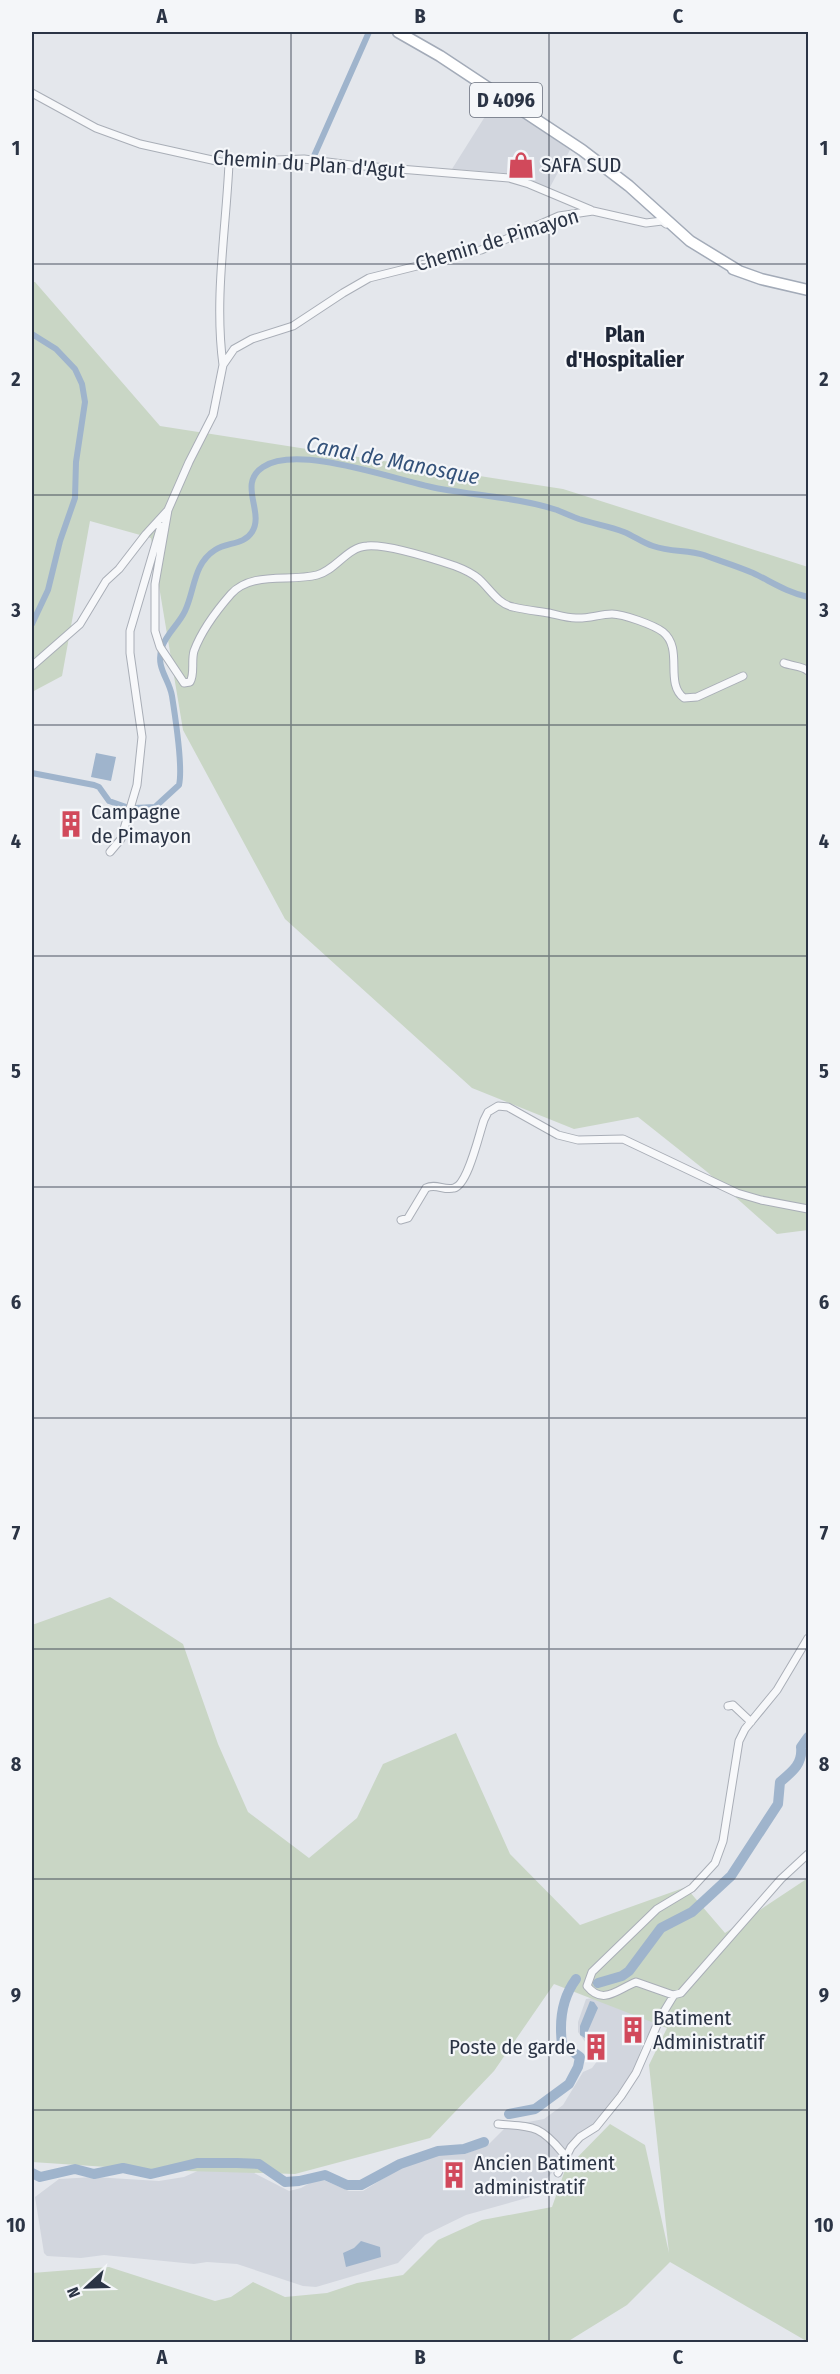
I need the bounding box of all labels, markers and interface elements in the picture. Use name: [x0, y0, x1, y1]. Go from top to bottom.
text: A: [156, 4, 169, 28]
text: B: [414, 4, 426, 28]
text: C: [673, 4, 684, 28]
road number: D 4096: [470, 83, 542, 117]
text: 1: [12, 136, 20, 160]
text: 1: [820, 136, 828, 160]
street label: Chemin du Plan d'Agut: [212, 144, 406, 184]
shop icon: SAFA SUD: [506, 150, 536, 180]
place label: SAFA SUD: [541, 152, 621, 178]
street label: Chemin de Pimayon: [412, 203, 582, 277]
district label: Plan d'Hospitalier: [566, 321, 685, 373]
text: 2: [10, 367, 21, 391]
text: 2: [818, 367, 829, 391]
water label: Canal de Manosque: [304, 430, 482, 490]
text: 3: [10, 598, 21, 622]
text: 3: [818, 598, 829, 622]
place label: Campagne de Pimayon: [91, 799, 191, 849]
building icon: Campagne de Pimayon: [56, 809, 86, 839]
text: 4: [11, 829, 21, 853]
text: 4: [819, 829, 829, 853]
text: 5: [11, 1059, 21, 1083]
text: 5: [819, 1059, 829, 1083]
text: 6: [11, 1290, 21, 1314]
text: 6: [819, 1290, 829, 1314]
text: 7: [12, 1521, 21, 1545]
text: 7: [820, 1521, 829, 1545]
text: 8: [11, 1752, 22, 1776]
text: 8: [819, 1752, 830, 1776]
text: 9: [11, 1983, 21, 2007]
text: 9: [819, 1983, 829, 2007]
place label: Batiment Administratif: [653, 2005, 766, 2055]
building icon: Batiment Administratif: [618, 2015, 648, 2045]
building icon: Poste de garde: [581, 2032, 611, 2062]
place label: Poste de garde: [449, 2034, 576, 2060]
place label: Ancien Batiment administratif: [474, 2150, 615, 2200]
building icon: Ancien Batiment administratif: [439, 2160, 469, 2190]
text: 10: [6, 2213, 26, 2237]
text: 10: [814, 2213, 834, 2237]
north arrow: [57, 2257, 117, 2317]
text: N: [63, 2284, 84, 2300]
text: A: [156, 2345, 169, 2369]
text: B: [414, 2345, 426, 2369]
text: C: [673, 2345, 684, 2369]

